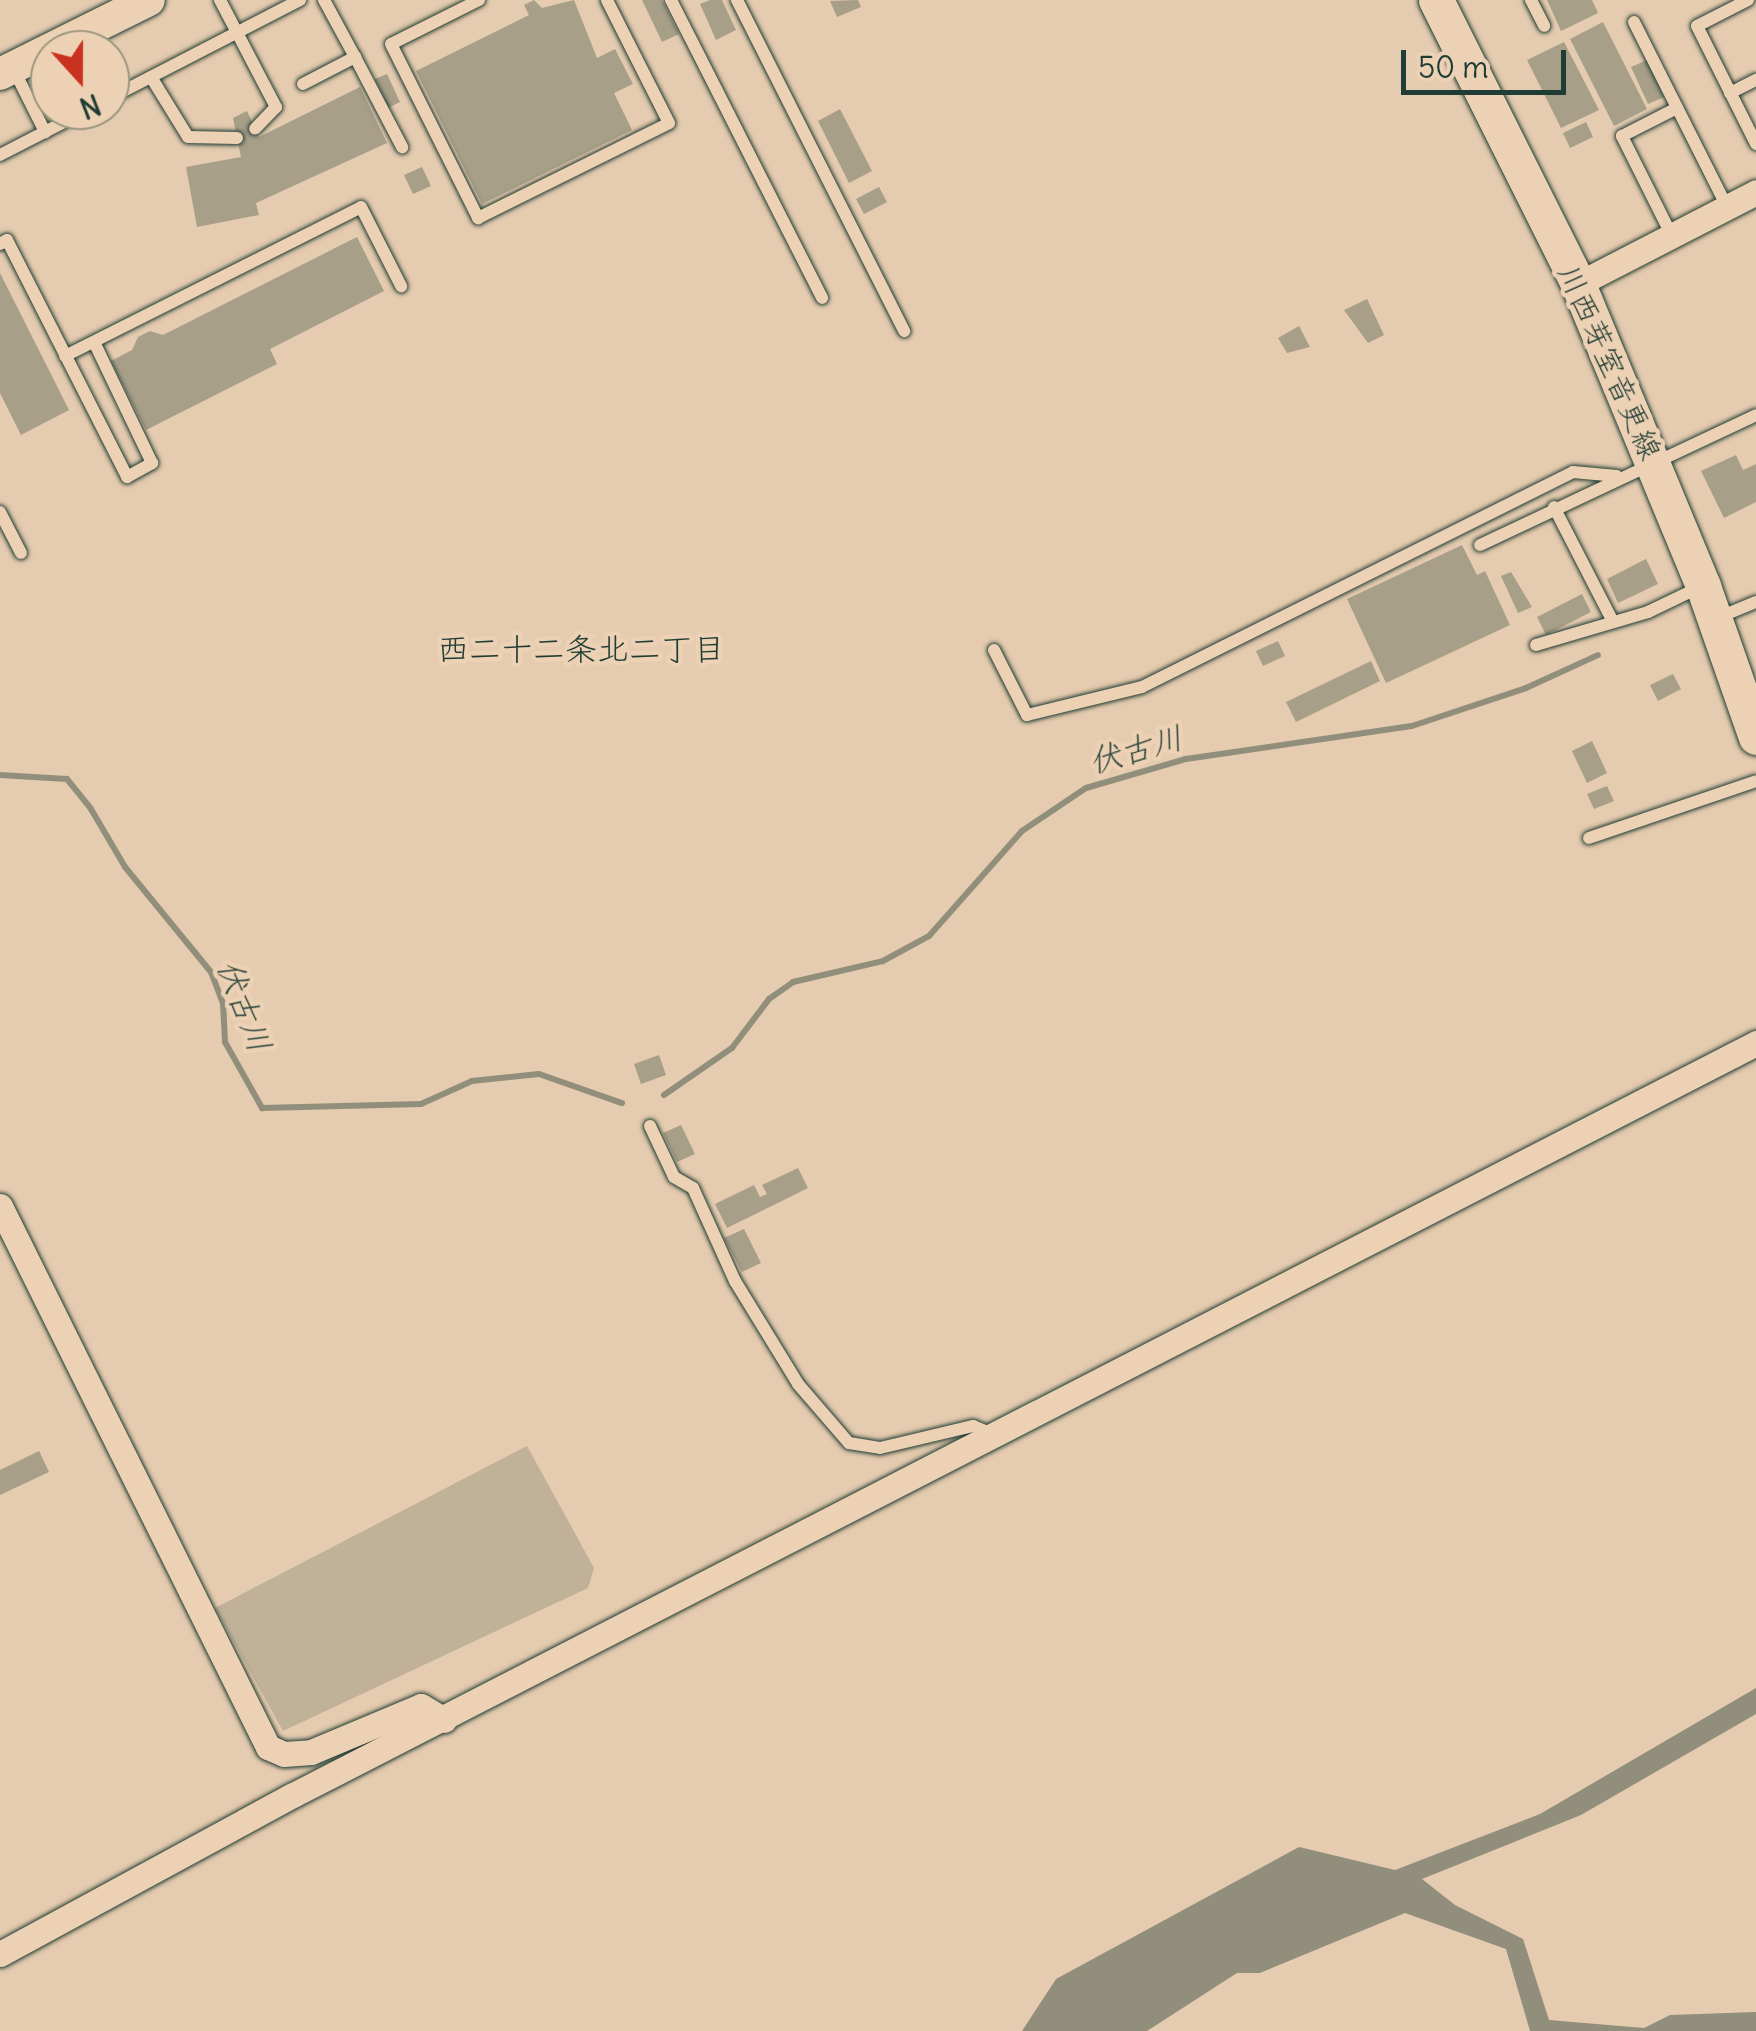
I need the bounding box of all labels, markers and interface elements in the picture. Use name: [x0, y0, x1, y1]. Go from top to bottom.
north arrow: [30, 30, 130, 130]
scale bar: [1406, 30, 1571, 92]
text: 50 m: [1418, 48, 1488, 86]
text: N: [75, 86, 106, 126]
street label: 川西芽室音更線: [1551, 259, 1669, 465]
district label: 西二十二条北二丁目: [437, 630, 725, 668]
water label: 伏古川: [1085, 718, 1187, 782]
water label: 伏古川: [209, 954, 279, 1058]

